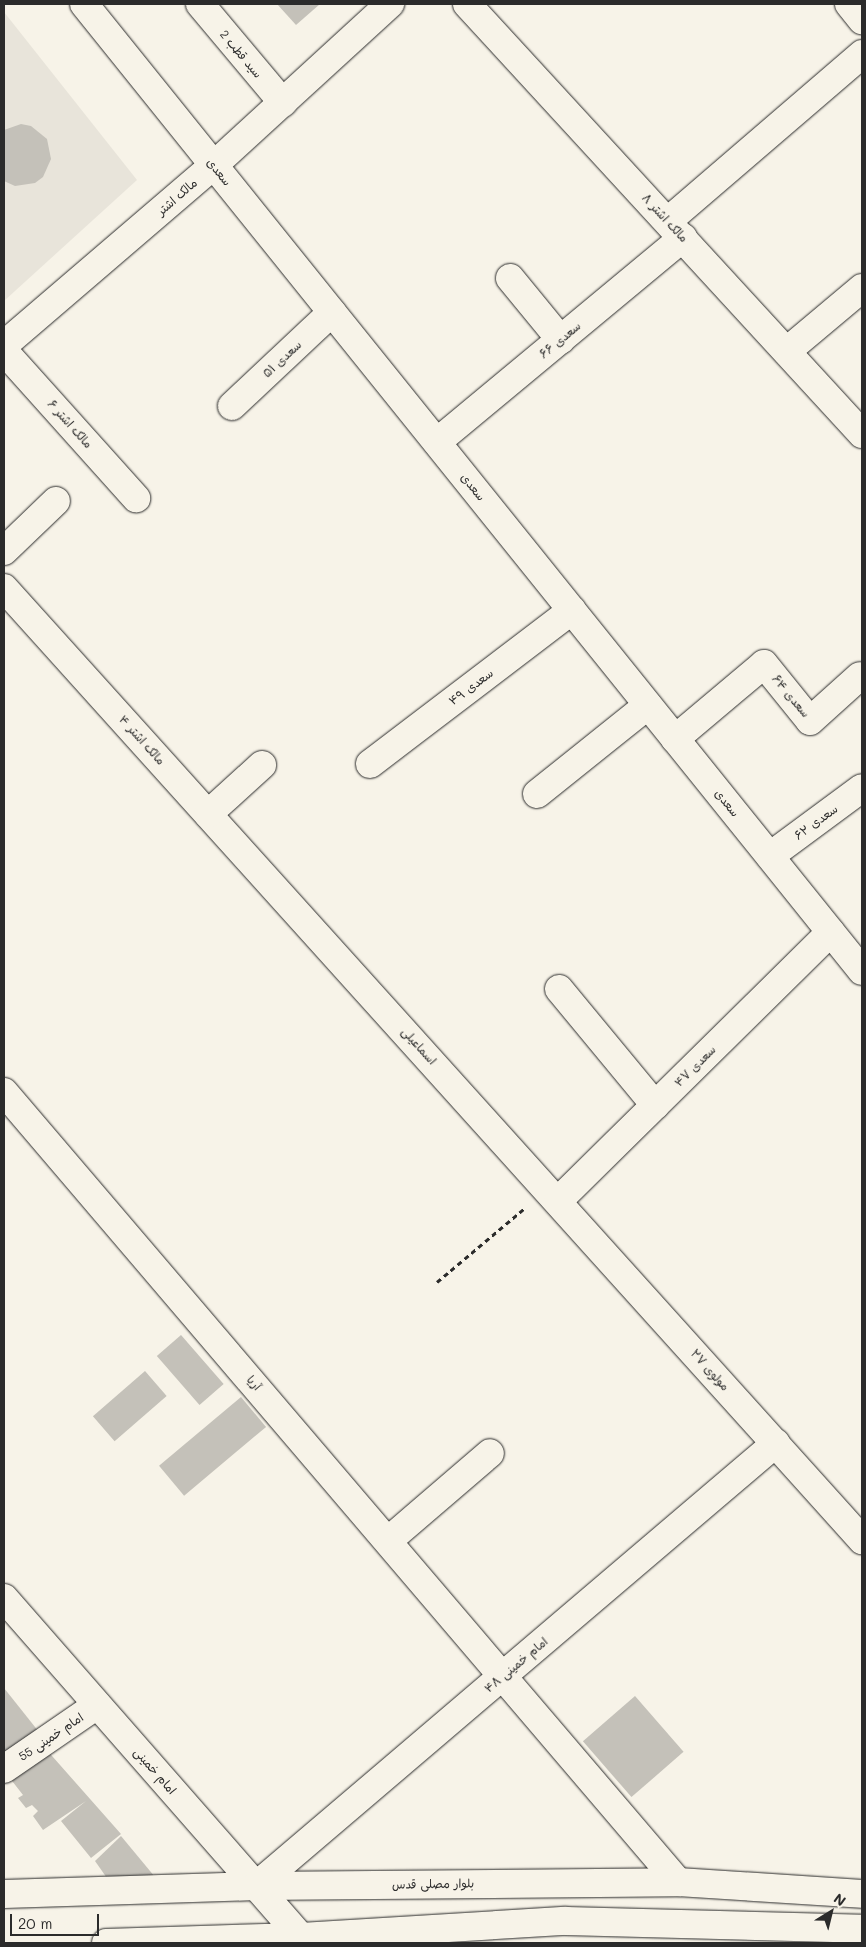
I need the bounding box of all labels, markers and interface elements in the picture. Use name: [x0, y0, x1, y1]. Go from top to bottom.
street label: سید قطب 2: [217, 27, 265, 81]
street label: سعدی: [204, 155, 234, 189]
street label: مالک اشتر: [154, 176, 200, 218]
street label: مالک اشتر ۸: [639, 191, 691, 245]
street label: سعدی ۶۶: [536, 319, 584, 361]
street label: سعدی ۵۱: [260, 337, 304, 381]
street label: مالک اشتر ۶: [45, 397, 95, 451]
street label: سعدی: [458, 470, 488, 504]
street label: سعدی ۴۹: [446, 666, 496, 708]
street label: سعدی ۶۴: [769, 672, 813, 720]
street label: مالک اشتر ۴: [116, 712, 168, 768]
street label: سعدی: [712, 786, 742, 820]
street label: سعدی ۶۲: [791, 801, 841, 843]
street label: اسماعیلی: [399, 1024, 439, 1068]
street label: سعدی ۴۷: [671, 1042, 719, 1090]
street label: مولوی ۲۷: [688, 1346, 732, 1394]
street label: آریا: [244, 1373, 264, 1393]
street label: امام خمینی ۴۸: [481, 1634, 551, 1696]
street label: امام خمینی 55: [16, 1710, 86, 1764]
street label: امام خمینی: [131, 1745, 179, 1797]
street label: بلوار مصلی قدس: [392, 1876, 474, 1892]
north arrow: [806, 1887, 856, 1937]
text: N: [830, 1889, 850, 1910]
scale bar: [12, 1904, 101, 1936]
text: 20 m: [18, 1913, 52, 1933]

